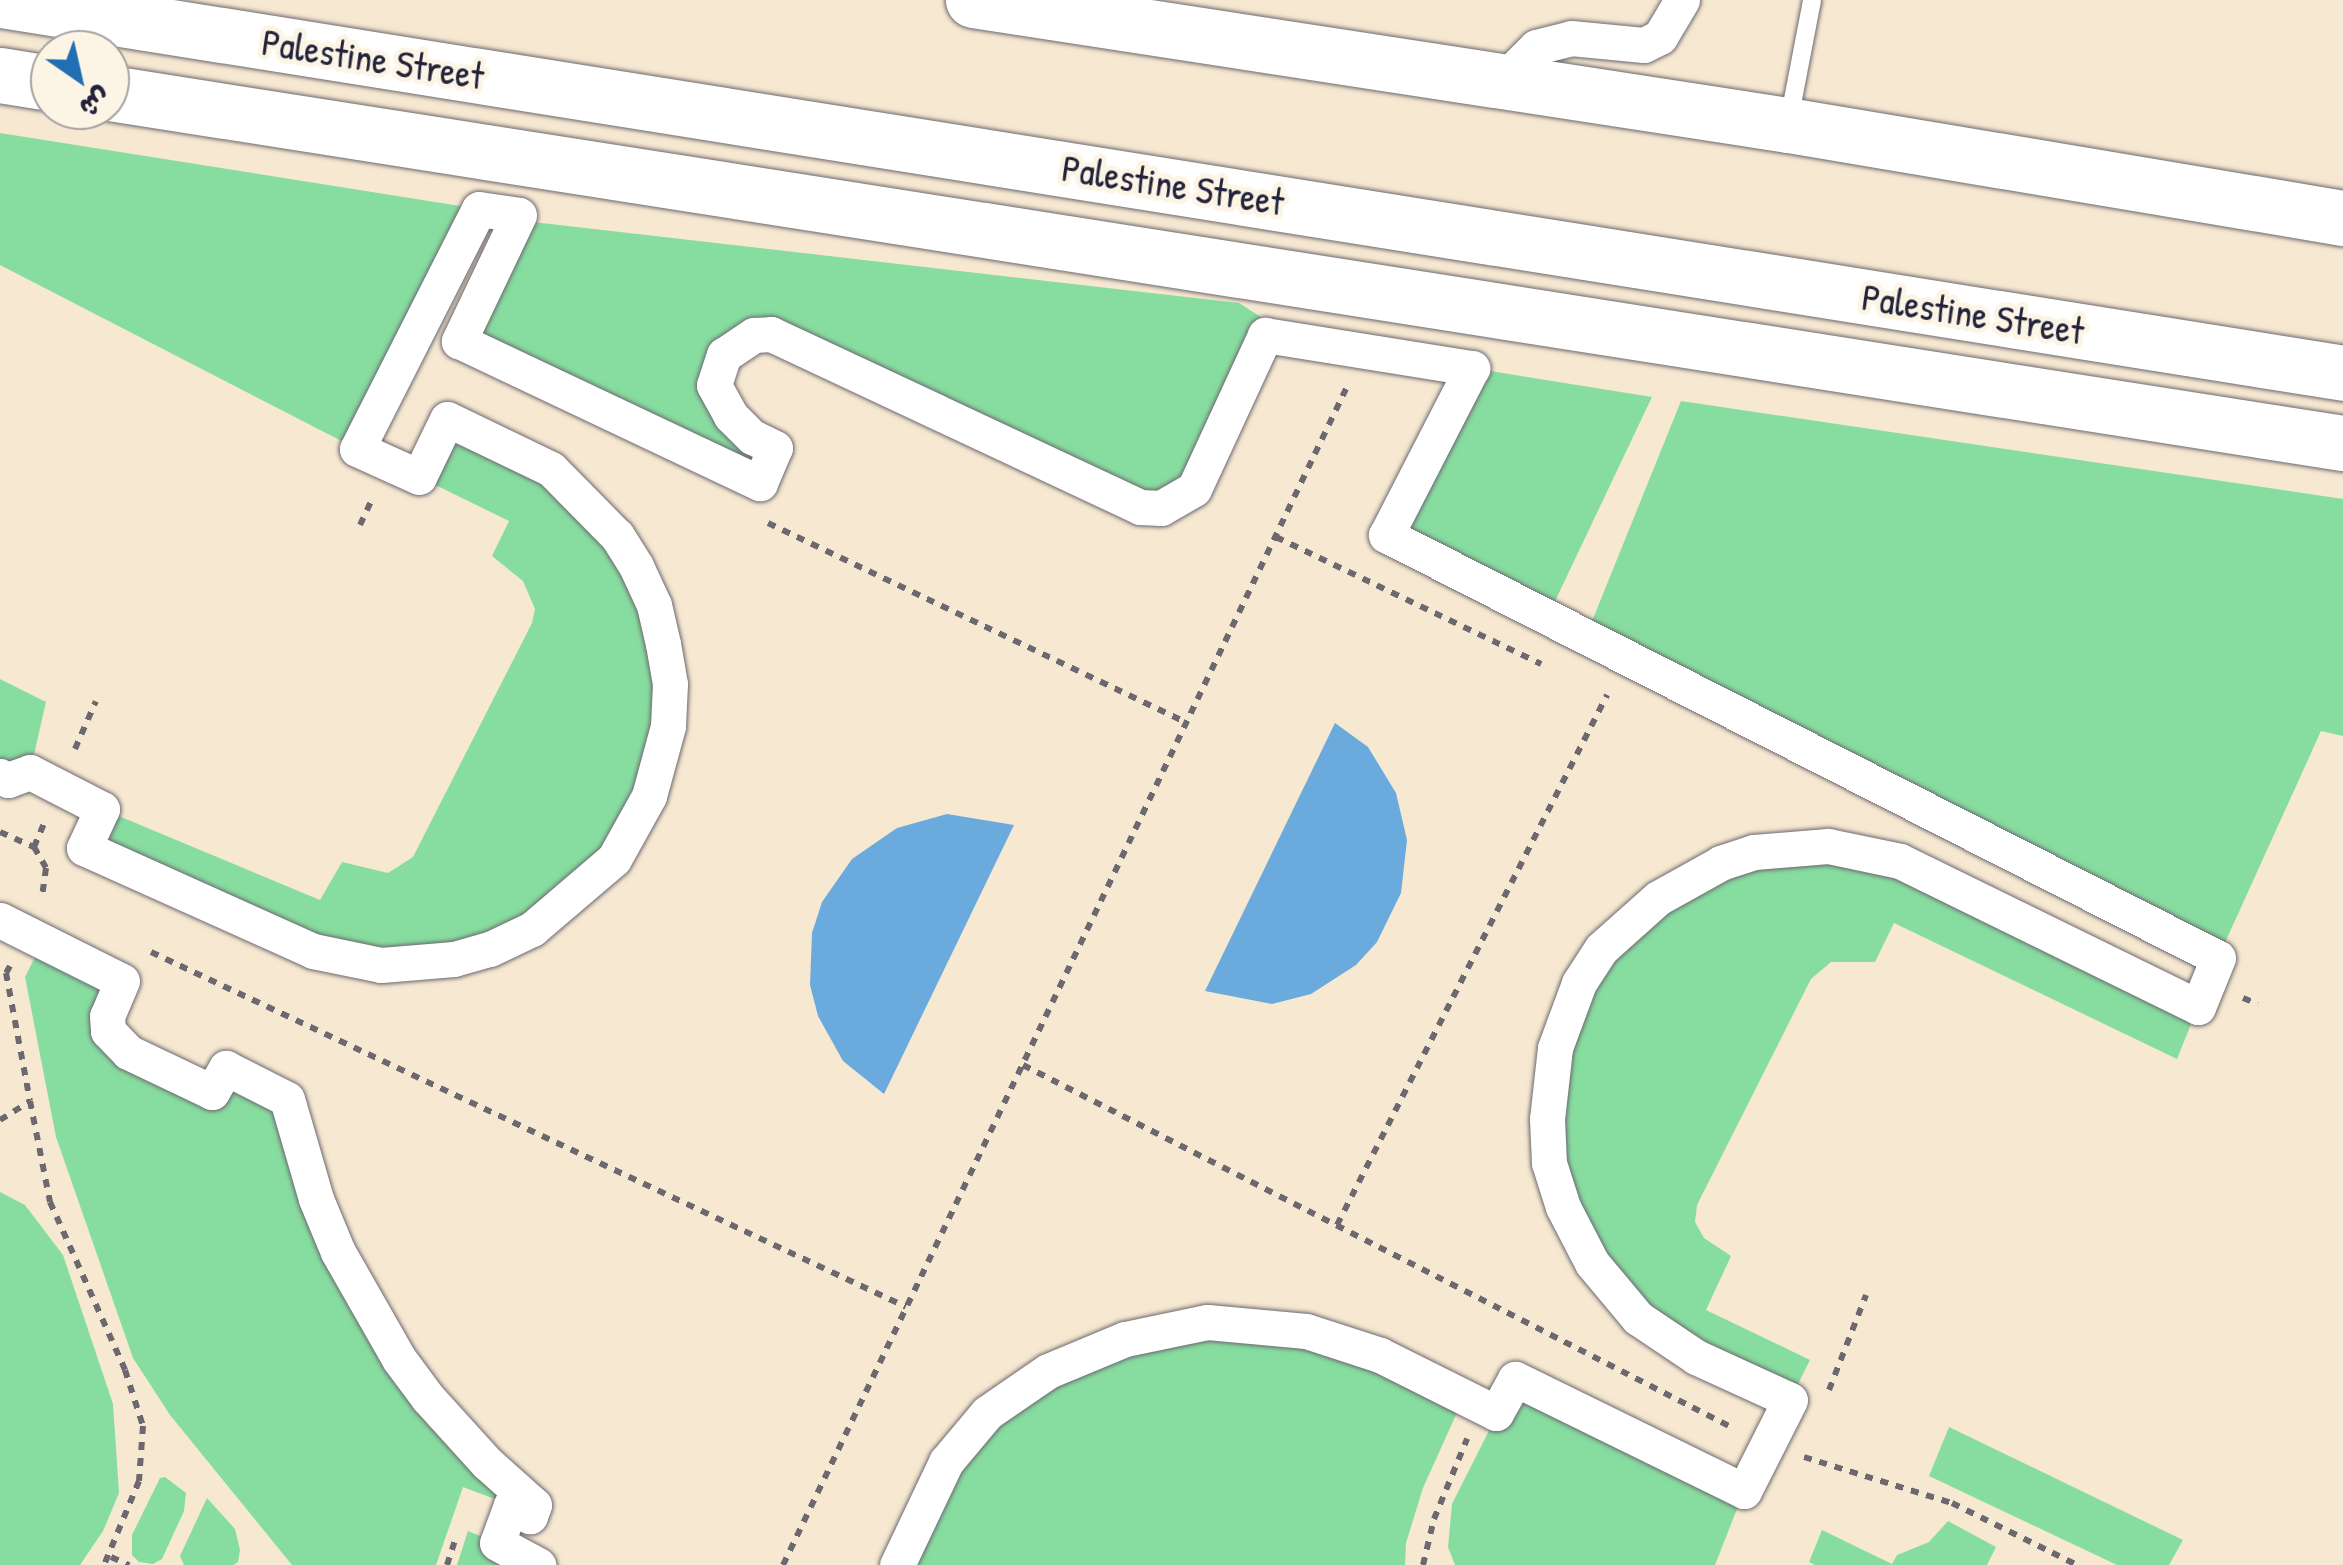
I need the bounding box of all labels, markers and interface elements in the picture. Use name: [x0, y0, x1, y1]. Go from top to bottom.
street label: Palestine Street: [259, 19, 487, 99]
north arrow: [30, 30, 130, 130]
text: ش: [72, 79, 119, 128]
street label: Palestine Street: [1059, 145, 1287, 225]
street label: Palestine Street: [1859, 274, 2087, 354]

